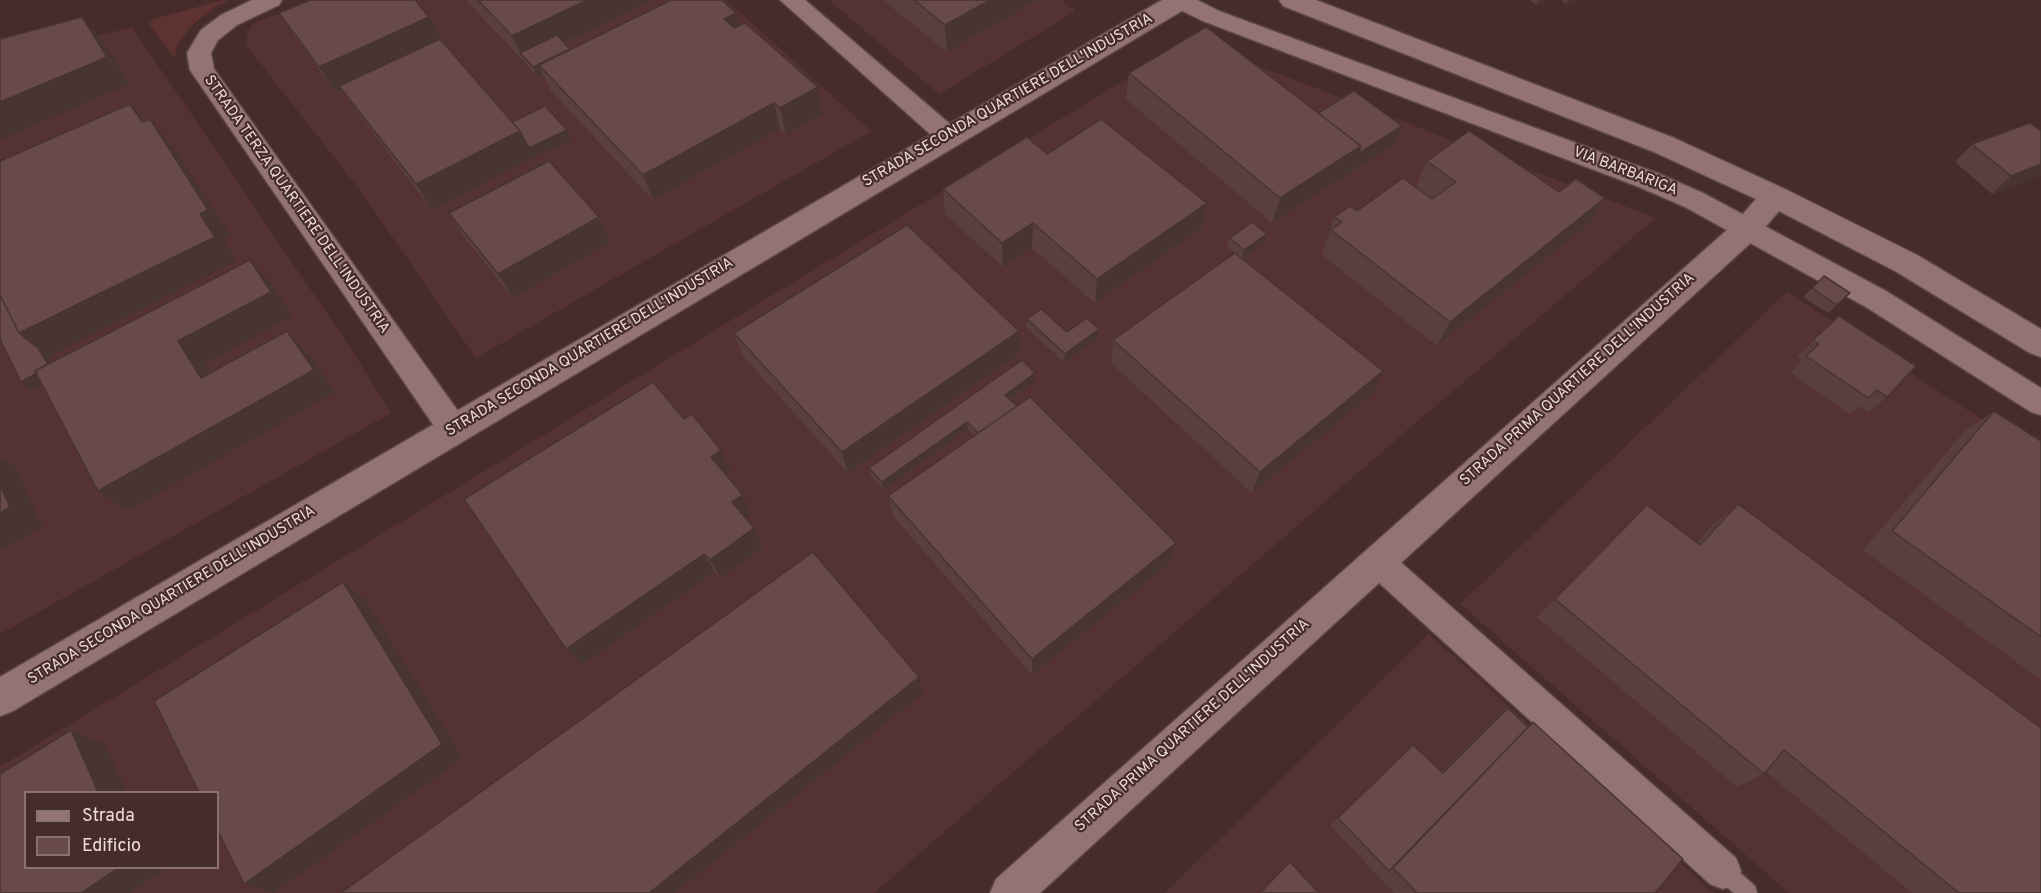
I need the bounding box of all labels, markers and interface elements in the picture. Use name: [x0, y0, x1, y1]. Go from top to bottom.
street label: STRADA SECONDA QUARTIERE DELL'INDUSTRIA: [860, 10, 1156, 192]
street label: STRADA TERZA QUARTIERE DELL'INDUSTRIA: [199, 72, 393, 338]
street label: VIA BARBARIGA: [1570, 144, 1680, 200]
street label: STRADA SECONDA QUARTIERE DELL'INDUSTRIA: [443, 255, 737, 441]
street label: STRADA PRIMA QUARTIERE DELL'INDUSTRIA: [1457, 270, 1699, 490]
street label: STRADA SECONDA QUARTIERE DELL'INDUSTRIA: [25, 503, 319, 689]
street label: STRADA PRIMA QUARTIERE DELL'INDUSTRIA: [1072, 616, 1314, 836]
legend: [24, 791, 219, 869]
text: Strada: [82, 805, 135, 828]
text: Edificio: [82, 835, 141, 858]

